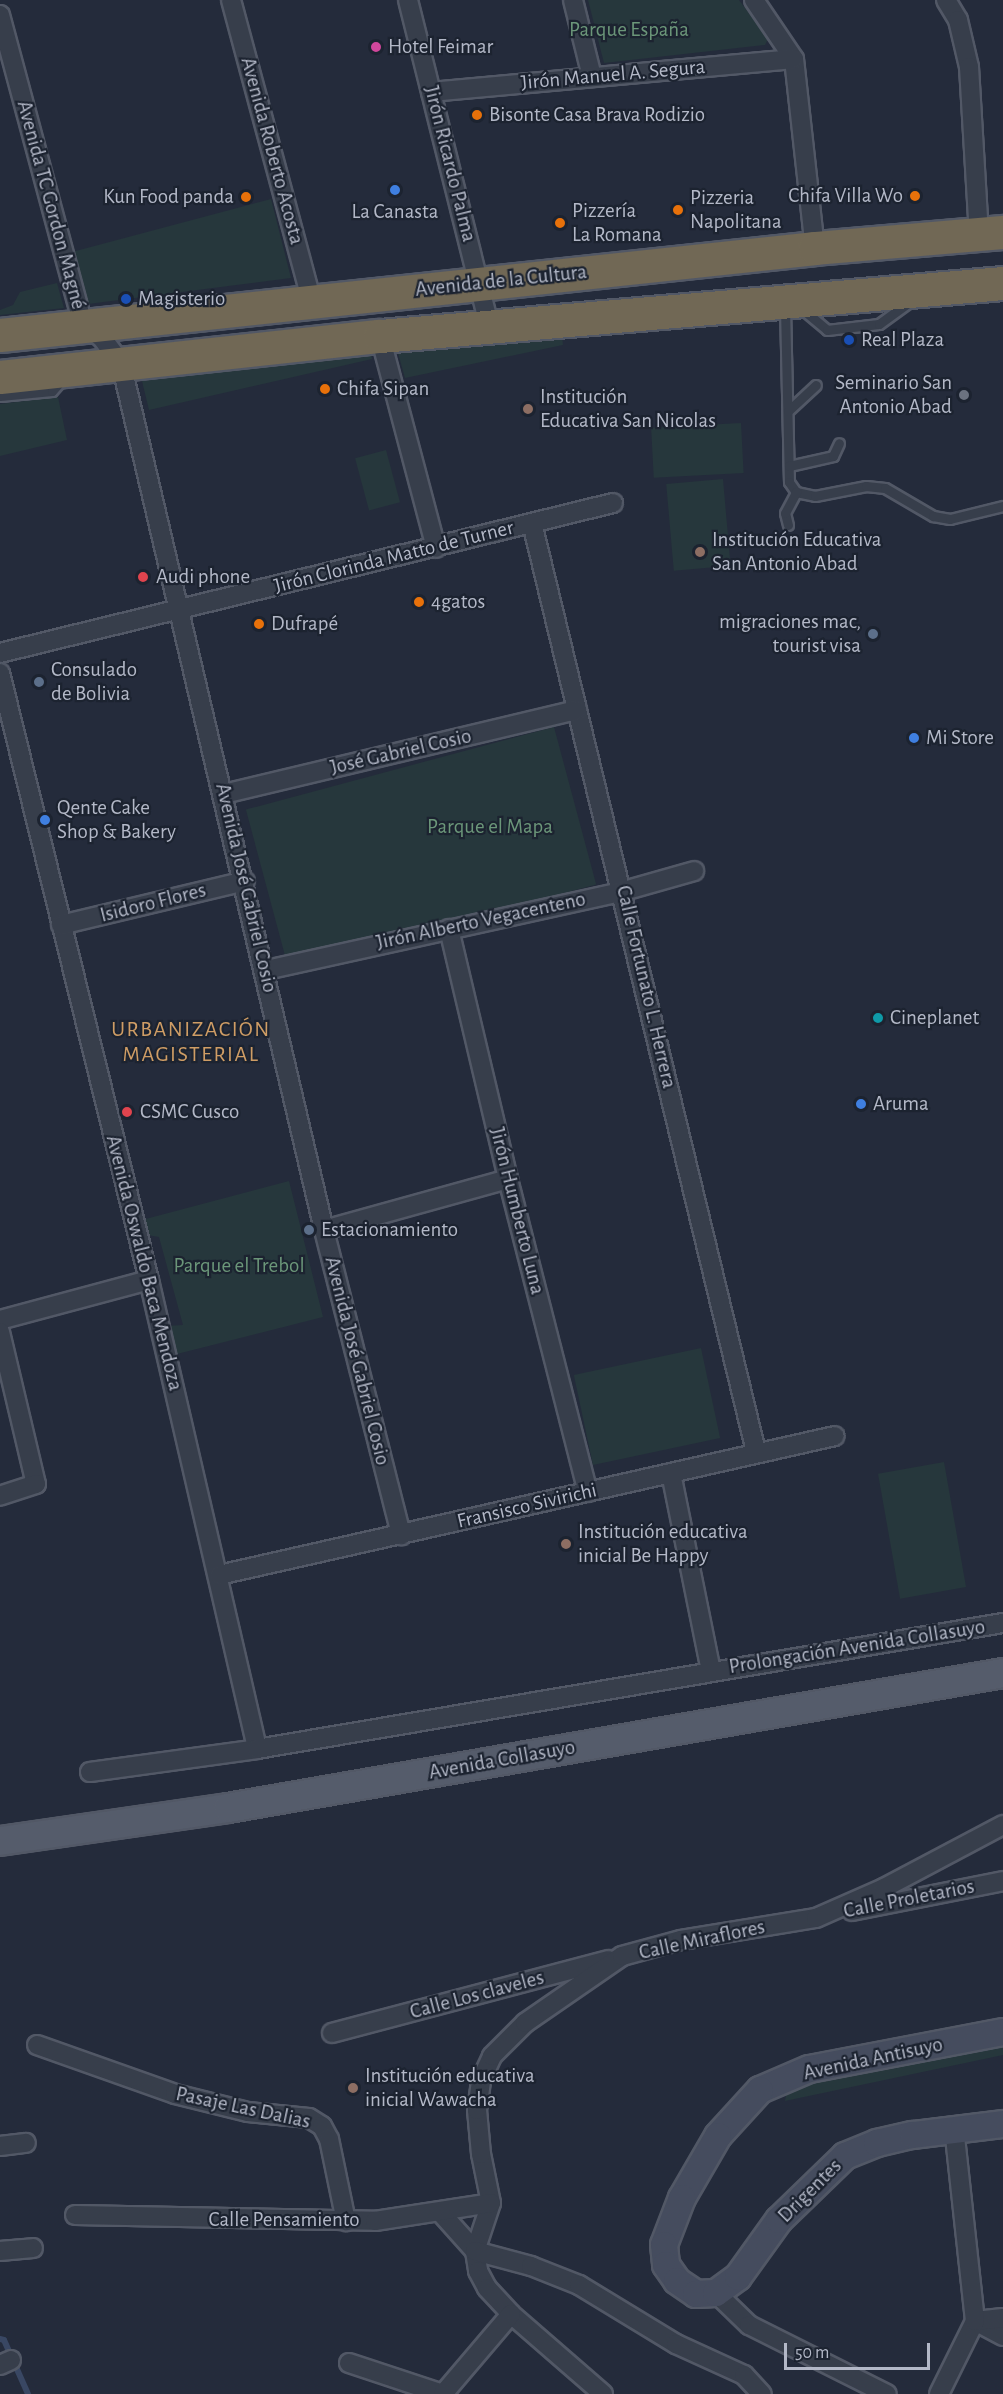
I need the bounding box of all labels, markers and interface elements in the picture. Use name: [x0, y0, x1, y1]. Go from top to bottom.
park label: Parque España: [569, 17, 689, 43]
place label: Hotel Feimar: [388, 34, 493, 60]
marker: Hotel Feimar: [369, 40, 383, 54]
street label: Jirón Manuel A. Segura: [520, 54, 706, 96]
street label: Avenida Roberto Acosta: [235, 55, 309, 247]
street label: Jirón Ricardo Palma: [418, 83, 482, 245]
street label: Avenida TC Gordon Magné: [11, 98, 91, 312]
place label: Bisonte Casa Brava Rodizio: [489, 102, 705, 128]
marker: Bisonte Casa Brava Rodizio: [470, 108, 484, 122]
marker: La Canasta: [388, 183, 402, 197]
place label: Chifa Villa Wo: [788, 183, 903, 209]
place label: Kun Food panda: [103, 184, 234, 210]
place label: Pizzeria Napolitana: [690, 185, 782, 235]
marker: Chifa Villa Wo: [908, 189, 922, 203]
marker: Kun Food panda: [239, 190, 253, 204]
place label: Pizzería La Romana: [572, 198, 662, 248]
place label: La Canasta: [351, 199, 439, 225]
marker: Pizzeria Napolitana: [671, 203, 685, 217]
marker: Pizzería La Romana: [553, 216, 567, 230]
street label: Avenida de la Cultura: [414, 259, 588, 303]
place label: Magisterio: [138, 286, 225, 312]
marker: Magisterio: [119, 292, 133, 306]
place label: Real Plaza: [861, 327, 944, 353]
marker: Real Plaza: [842, 333, 856, 347]
place label: Seminario San Antonio Abad: [835, 370, 952, 420]
place label: Chifa Sipan: [337, 376, 429, 402]
marker: Chifa Sipan: [318, 382, 332, 396]
place label: Institución Educativa San Nicolas: [540, 384, 716, 434]
marker: Seminario San Antonio Abad: [957, 388, 971, 402]
marker: Institución Educativa San Nicolas: [521, 402, 535, 416]
street label: Jirón Clorinda Matto de Turner: [272, 515, 516, 599]
place label: Institución Educativa San Antonio Abad: [712, 527, 881, 577]
marker: Institución Educativa San Antonio Abad: [693, 545, 707, 559]
place label: Audi phone: [156, 564, 250, 590]
marker: Audi phone: [134, 568, 152, 586]
place label: 4gatos: [431, 589, 485, 615]
marker: 4gatos: [412, 595, 426, 609]
place label: migraciones mac, tourist visa: [719, 609, 861, 659]
place label: Dufrapé: [271, 611, 338, 637]
marker: Dufrapé: [252, 617, 266, 631]
marker: migraciones mac, tourist visa: [866, 627, 880, 641]
place label: Consulado de Bolivia: [51, 657, 137, 707]
marker: Consulado de Bolivia: [32, 675, 46, 689]
street label: José Gabriel Cosio: [328, 724, 474, 780]
place label: Mi Store: [926, 725, 994, 751]
marker: Mi Store: [907, 731, 921, 745]
street label: Avenida José Gabriel Cosio: [210, 781, 282, 995]
place label: Qente Cake Shop & Bakery: [57, 795, 176, 845]
marker: Qente Cake Shop & Bakery: [38, 813, 52, 827]
park label: Parque el Mapa: [427, 814, 553, 840]
street label: Isidoro Flores: [97, 878, 209, 928]
street label: Calle Fortunato L. Herrera: [610, 883, 682, 1091]
street label: Jirón Alberto Vegacenteno: [374, 886, 588, 956]
place label: Cineplanet: [890, 1005, 979, 1031]
marker: Cineplanet: [871, 1011, 885, 1025]
district label: URBANIZACIÓN MAGISTERIAL: [111, 1016, 271, 1068]
place label: Aruma: [873, 1091, 929, 1117]
marker: Aruma: [854, 1097, 868, 1111]
place label: CSMC Cusco: [140, 1099, 239, 1125]
marker: CSMC Cusco: [118, 1103, 136, 1121]
street label: Jirón Humberto Luna: [484, 1125, 550, 1297]
street label: Avenida Oswaldo Baca Mendoza: [100, 1133, 188, 1393]
place label: Estacionamiento: [321, 1217, 458, 1243]
marker: Estacionamiento: [302, 1223, 316, 1237]
park label: Parque el Trebol: [173, 1253, 305, 1279]
street label: Avenida José Gabriel Cosio: [319, 1254, 395, 1468]
street label: Fransisco Sivirichi: [455, 1478, 599, 1534]
place label: Institución educativa inicial Be Happy: [578, 1519, 748, 1569]
marker: Institución educativa inicial Be Happy: [559, 1537, 573, 1551]
street label: Prolongación Avenida Collasuyo: [727, 1614, 987, 1680]
street label: Avenida Collasuyo: [427, 1735, 577, 1785]
street label: Calle Proletarios: [841, 1874, 977, 1924]
street label: Calle Miraflores: [637, 1914, 767, 1966]
street label: Calle Los claveles: [407, 1965, 547, 2025]
street label: Avenida Antisuyo: [801, 2032, 945, 2086]
place label: Institución educativa inicial Wawacha: [365, 2063, 535, 2113]
street label: Pasaje Las Dalias: [173, 2081, 313, 2135]
marker: Institución educativa inicial Wawacha: [346, 2081, 360, 2095]
street label: Drigentes: [773, 2154, 847, 2228]
street label: Calle Pensamiento: [208, 2207, 360, 2233]
scale bar: [787, 2331, 932, 2369]
text: 50 m: [795, 2344, 829, 2362]

